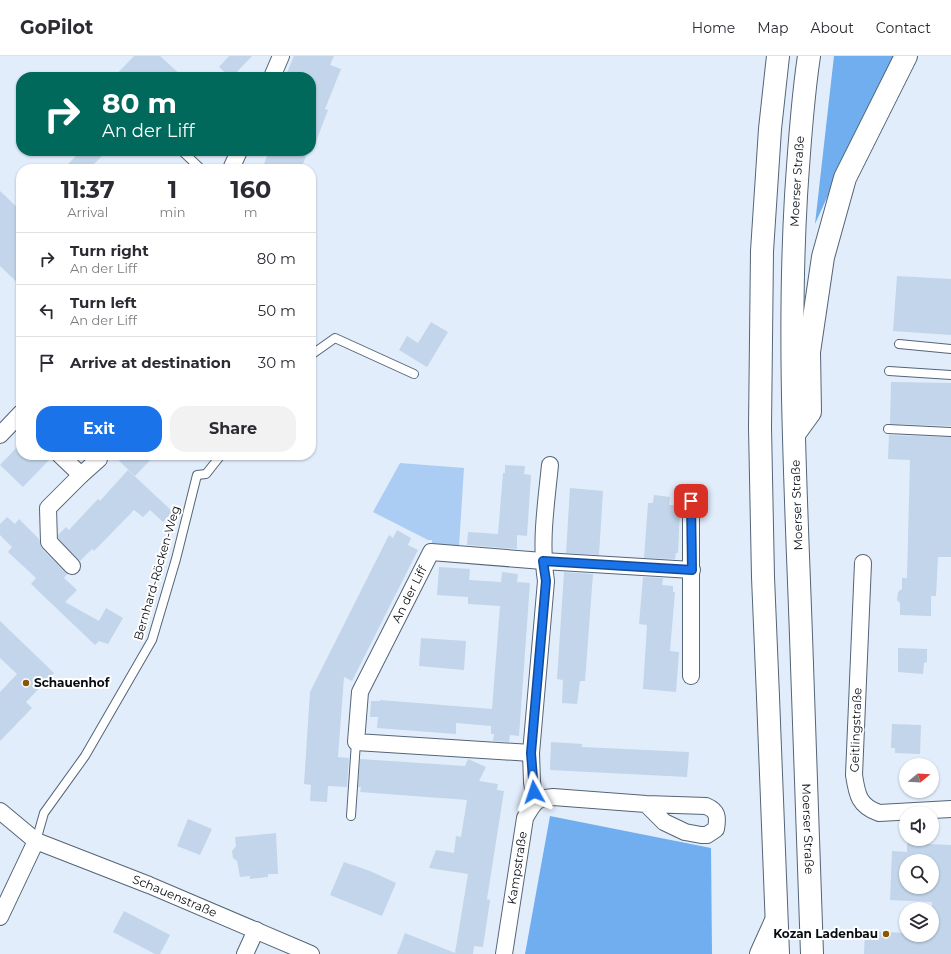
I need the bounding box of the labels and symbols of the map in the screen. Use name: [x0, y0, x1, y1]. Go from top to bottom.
street label: Moerser Straße: [786, 135, 807, 227]
street label: Moerser Straße: [787, 459, 806, 551]
pin: [674, 484, 708, 518]
street label: Bernhard-Röcken-Weg: [130, 504, 183, 642]
street label: An der Liff: [388, 562, 430, 625]
place label: Schauenhof: [34, 675, 111, 690]
marker: Schauenhof: [21, 678, 31, 688]
street label: Geitlingstraße: [847, 687, 864, 773]
north arrow: [899, 758, 939, 798]
position arrow: [513, 771, 555, 813]
street label: Moerser Straße: [799, 783, 817, 875]
street label: Kampstraße: [504, 830, 530, 906]
street label: Schauenstraße: [130, 871, 219, 920]
place label: Kozan Ladenbau: [773, 926, 878, 941]
marker: Kozan Ladenbau: [881, 929, 891, 939]

